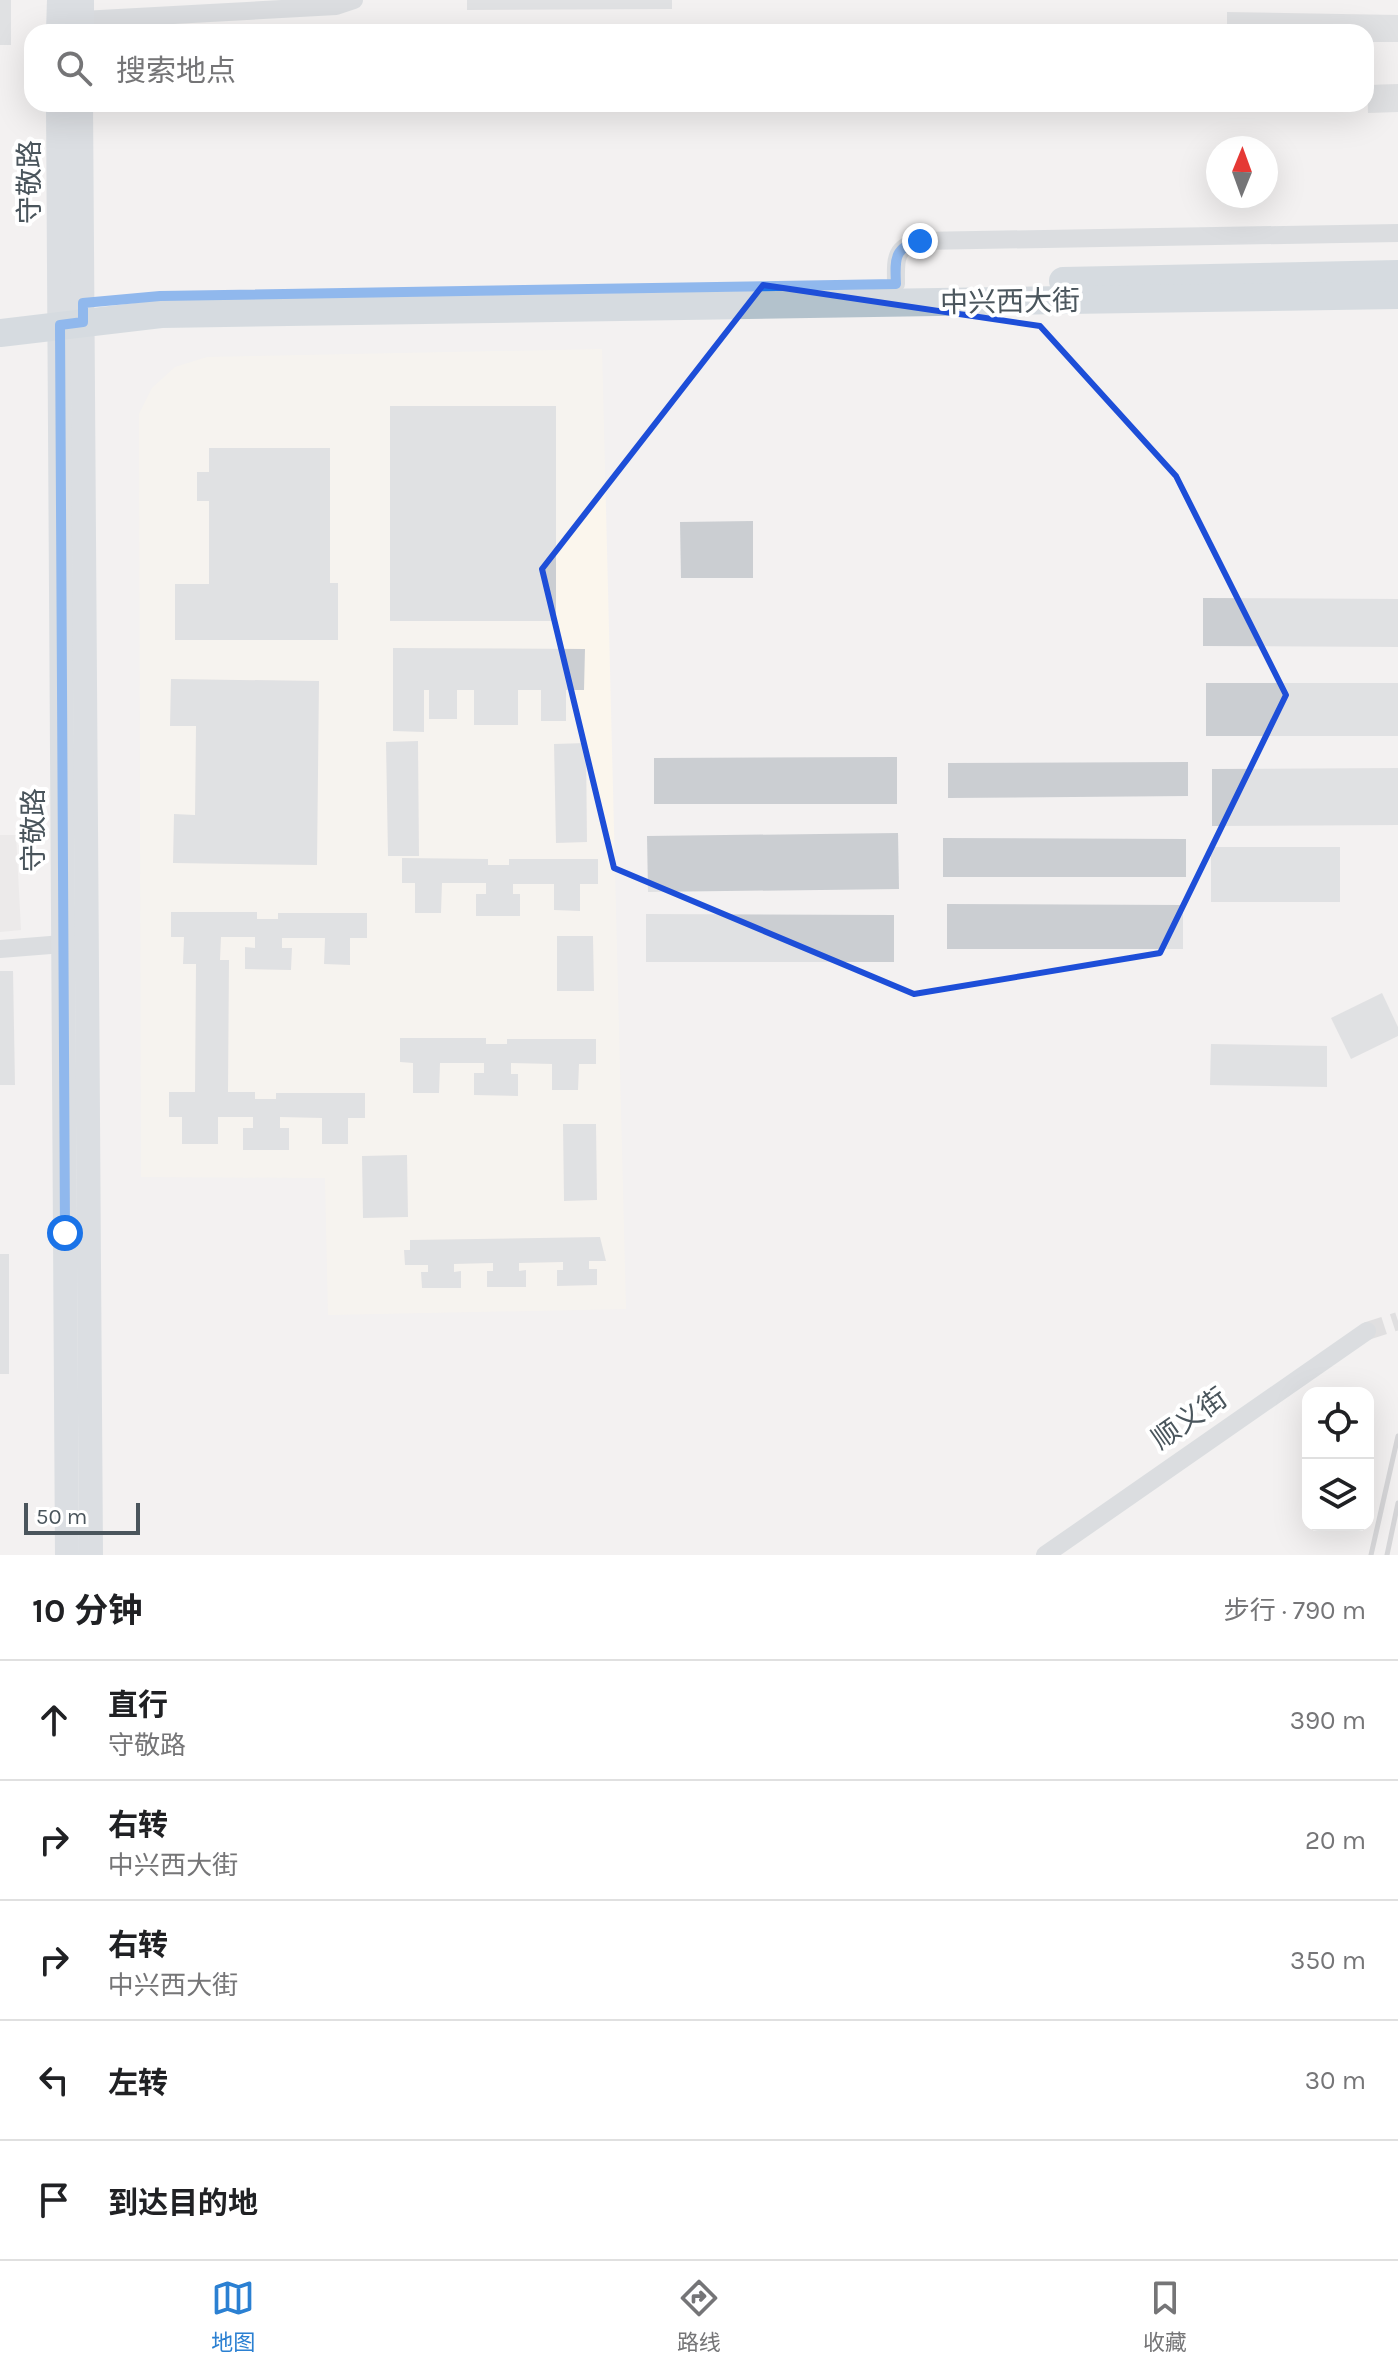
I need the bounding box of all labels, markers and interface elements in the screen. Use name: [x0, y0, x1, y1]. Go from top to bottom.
search box: [24, 24, 1374, 112]
icon: search: [52, 46, 96, 90]
text: 搜索地点: [116, 53, 236, 89]
north arrow: [1206, 136, 1278, 208]
street label: 守敬路: [13, 140, 46, 224]
route end: [902, 223, 938, 259]
street label: 中兴西大街: [940, 284, 1080, 319]
street label: 守敬路: [17, 788, 50, 872]
route start: [47, 1215, 83, 1251]
street label: 顺义街: [1145, 1381, 1233, 1456]
map controls: [1302, 1387, 1374, 1531]
button: locate: [1302, 1387, 1374, 1459]
button: layers: [1302, 1459, 1374, 1531]
scale bar: [24, 1499, 140, 1535]
text: 50 m: [36, 1504, 87, 1530]
text: 10 分钟: [32, 1591, 142, 1631]
text: 步行 · 790 m: [1224, 1595, 1366, 1626]
text: 直行: [108, 1687, 168, 1723]
icon: ahead: [32, 1698, 76, 1742]
text: 390 m: [1290, 1705, 1366, 1736]
text: 守敬路: [108, 1730, 186, 1761]
text: 右转: [108, 1807, 168, 1843]
icon: right: [32, 1818, 76, 1862]
text: 20 m: [1305, 1825, 1366, 1856]
text: 中兴西大街: [108, 1850, 238, 1881]
text: 右转: [108, 1927, 168, 1963]
icon: right: [32, 1938, 76, 1982]
text: 350 m: [1290, 1945, 1366, 1976]
text: 中兴西大街: [108, 1970, 238, 2001]
icon: left: [32, 2058, 76, 2102]
text: 左转: [108, 2065, 168, 2101]
text: 30 m: [1305, 2065, 1366, 2096]
icon: arrive: [32, 2178, 76, 2222]
text: 到达目的地: [108, 2185, 258, 2221]
tab: 地图: [211, 2276, 255, 2356]
tab: 路线: [677, 2276, 721, 2356]
tab: 收藏: [1143, 2276, 1187, 2356]

